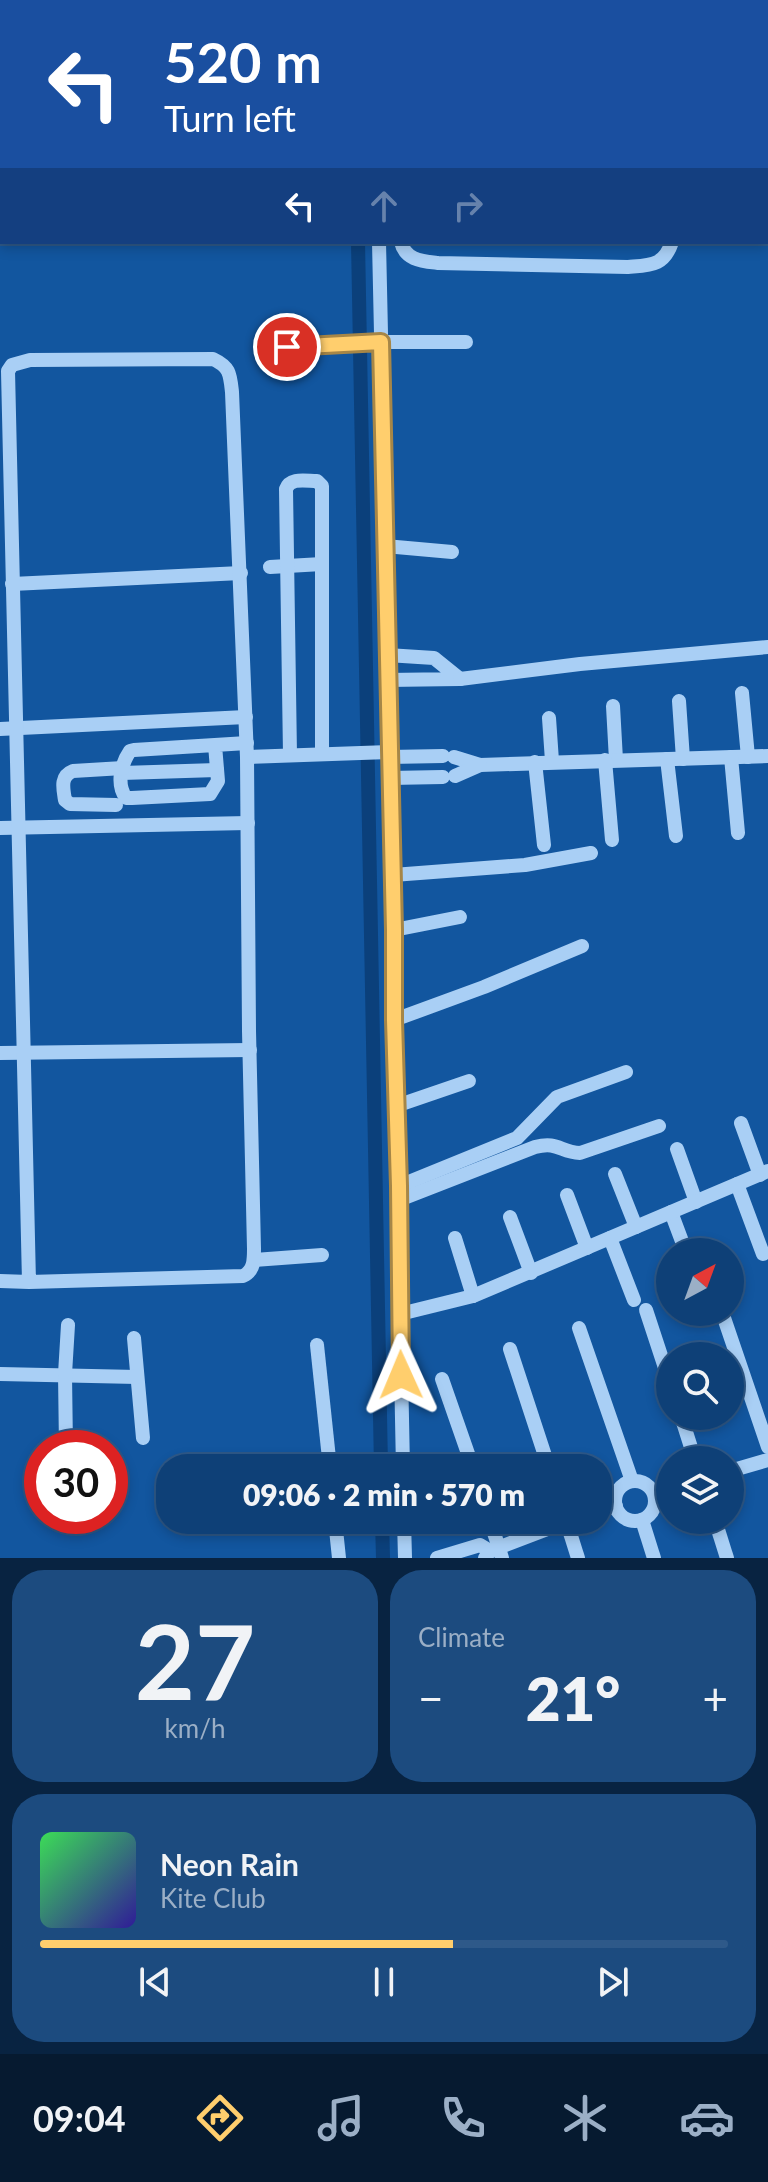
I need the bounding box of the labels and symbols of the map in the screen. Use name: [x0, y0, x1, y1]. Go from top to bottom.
pin: [253, 313, 321, 381]
north arrow: [656, 1238, 744, 1326]
position arrow: [359, 1333, 443, 1417]
speed limit sign: 30: [24, 1430, 128, 1534]

